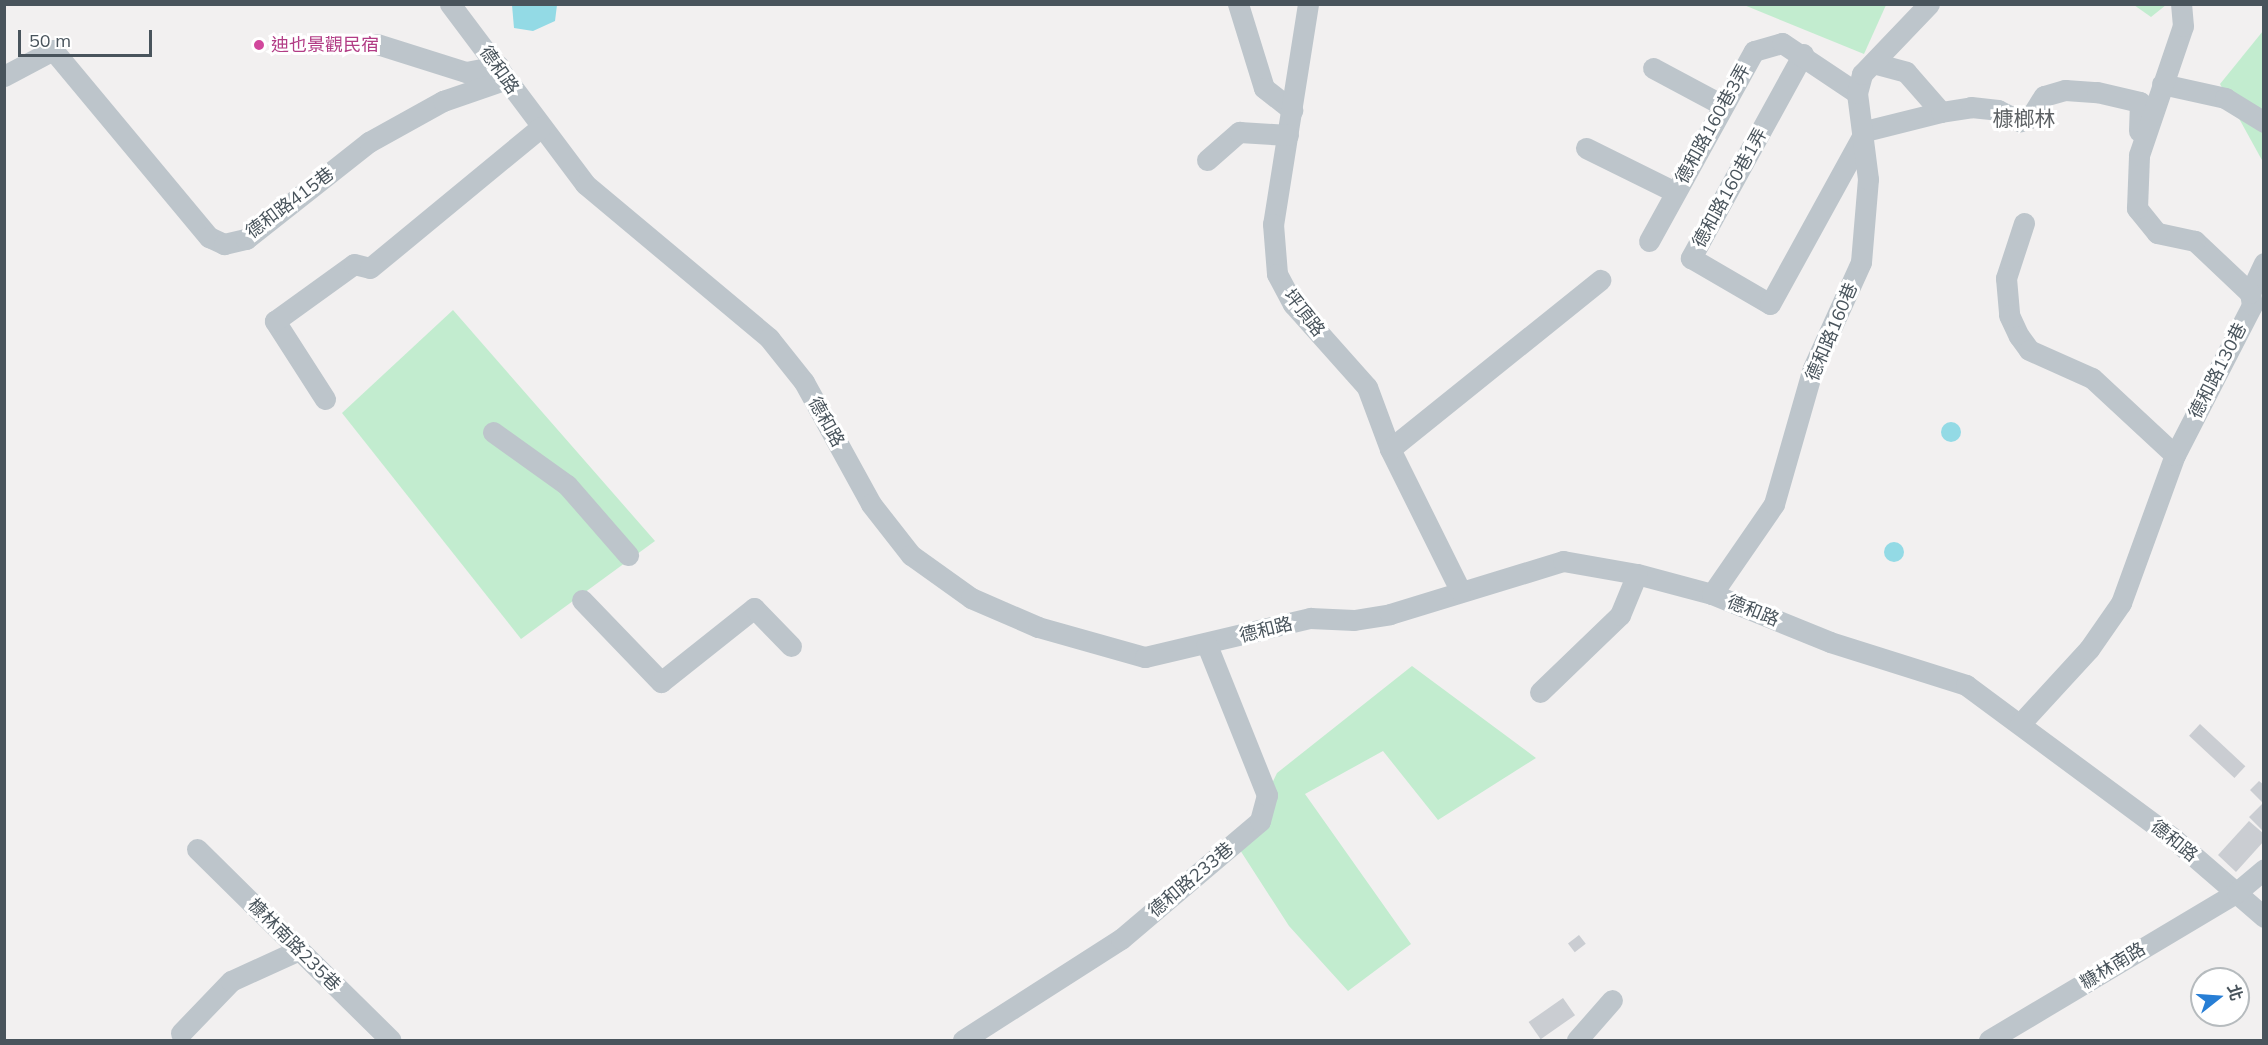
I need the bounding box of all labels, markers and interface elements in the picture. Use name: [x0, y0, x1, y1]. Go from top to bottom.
scale bar: [21, 18, 154, 56]
text: 50 m: [29, 29, 71, 52]
place label: 迪也景觀民宿: [271, 34, 379, 56]
marker: 迪也景觀民宿: [252, 38, 266, 52]
street label: 德和路: [475, 42, 523, 98]
street label: 德和路160巷3弄: [1671, 61, 1755, 187]
district label: 槺榔林: [1993, 105, 2055, 131]
street label: 德和路160巷1弄: [1688, 125, 1772, 251]
street label: 德和路415巷: [242, 163, 338, 243]
street label: 德和路160巷: [1802, 280, 1862, 384]
street label: 坪頂路: [1279, 285, 1329, 341]
street label: 德和路130巷: [2185, 320, 2251, 422]
street label: 德和路: [803, 393, 849, 451]
street label: 德和路: [1724, 591, 1782, 631]
street label: 德和路: [1237, 613, 1295, 647]
street label: 德和路: [2146, 816, 2202, 866]
street label: 德和路233巷: [1144, 838, 1238, 922]
street label: 槺林南路235巷: [243, 894, 345, 996]
street label: 糠林南路: [2077, 938, 2149, 994]
north arrow: [2190, 967, 2250, 1027]
text: 北: [2223, 982, 2247, 1003]

